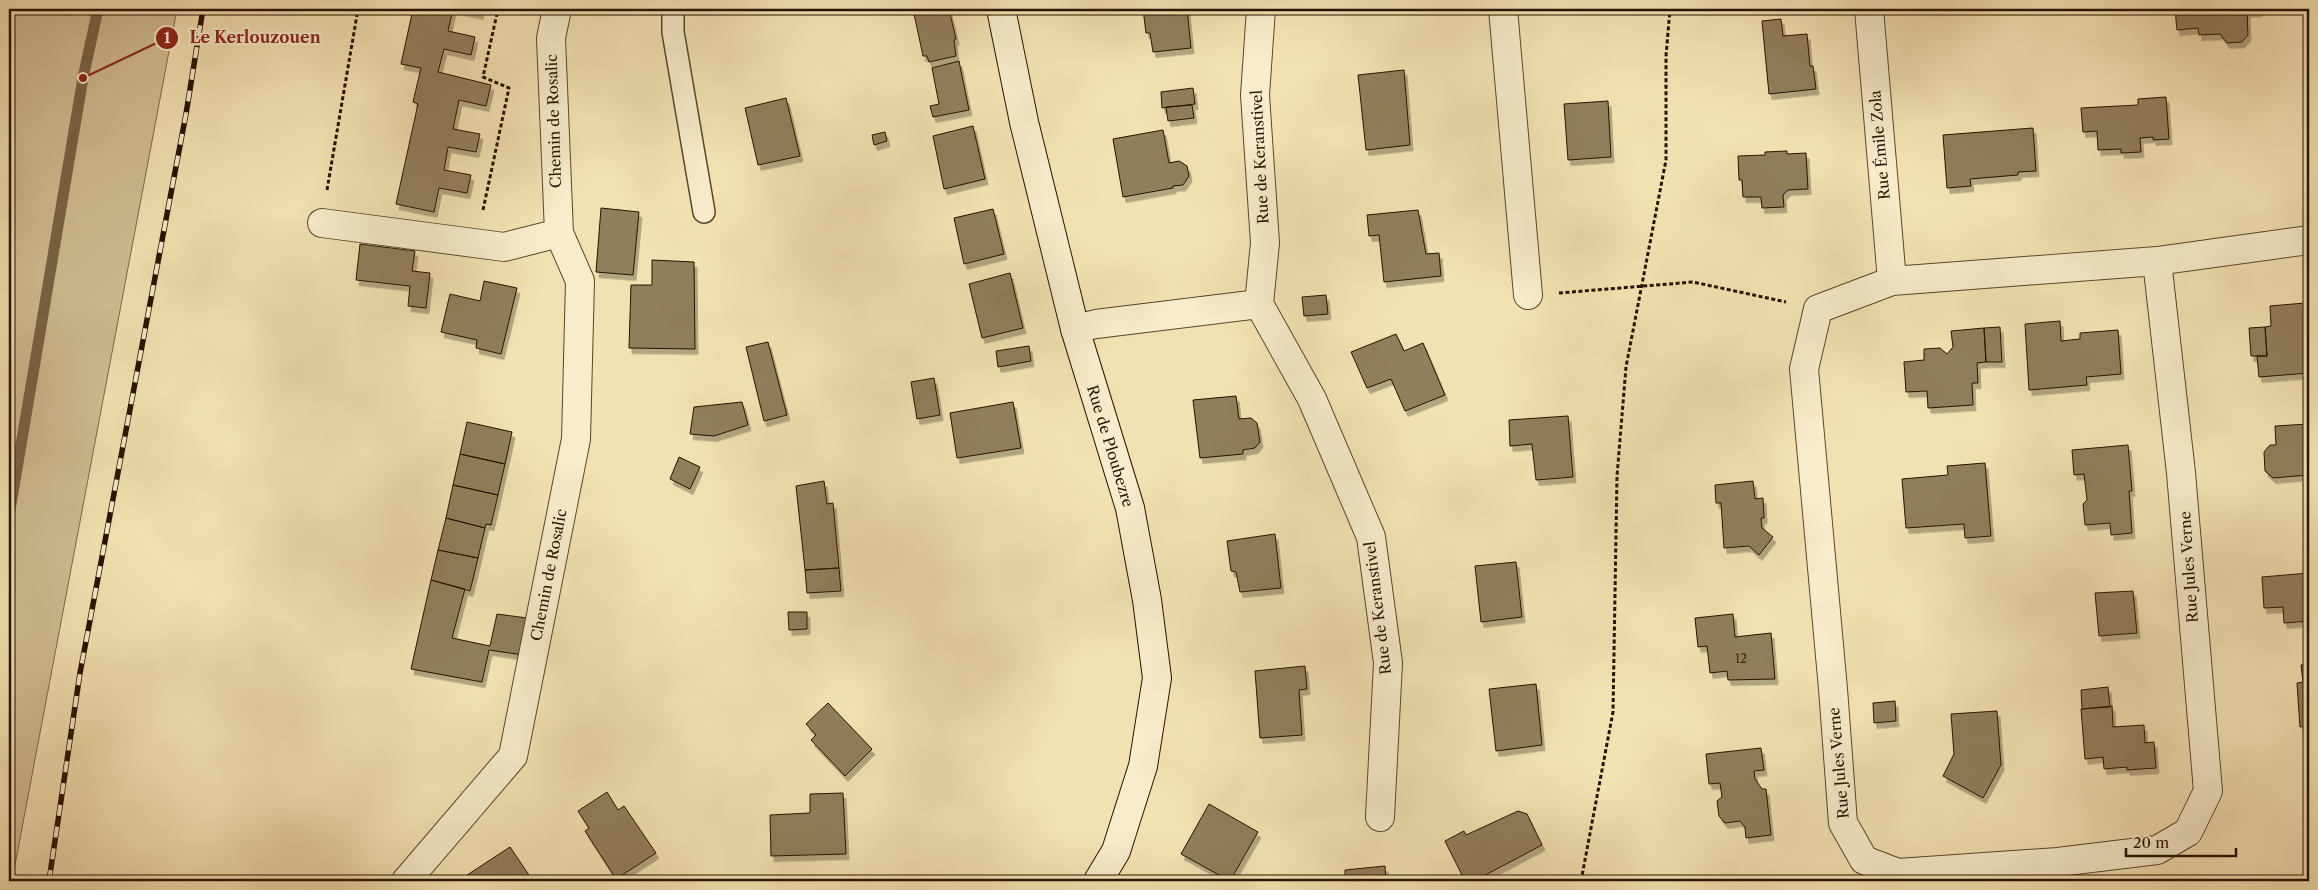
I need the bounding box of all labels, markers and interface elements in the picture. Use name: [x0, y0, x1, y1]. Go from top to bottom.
callout: Le Kerlouzouen: [155, 22, 331, 53]
text: Le Kerlouzouen: [189, 27, 321, 47]
text: 1: [164, 28, 171, 47]
street label: Chemin de Rosalic: [542, 54, 565, 188]
street label: Rue de Keranstivel: [1246, 89, 1272, 224]
street label: Rue Émile Zola: [1865, 89, 1894, 201]
street label: Rue de Ploubezre: [1083, 383, 1138, 509]
street label: Chemin de Rosalic: [526, 507, 571, 643]
street label: Rue Jules Verne: [2175, 511, 2202, 623]
street label: Rue de Keranstivel: [1360, 540, 1395, 676]
house number: 12: [1735, 651, 1747, 666]
street label: Rue Jules Verne: [1824, 707, 1853, 820]
scale bar: [2126, 825, 2236, 857]
text: 20 m: [2133, 833, 2169, 852]

